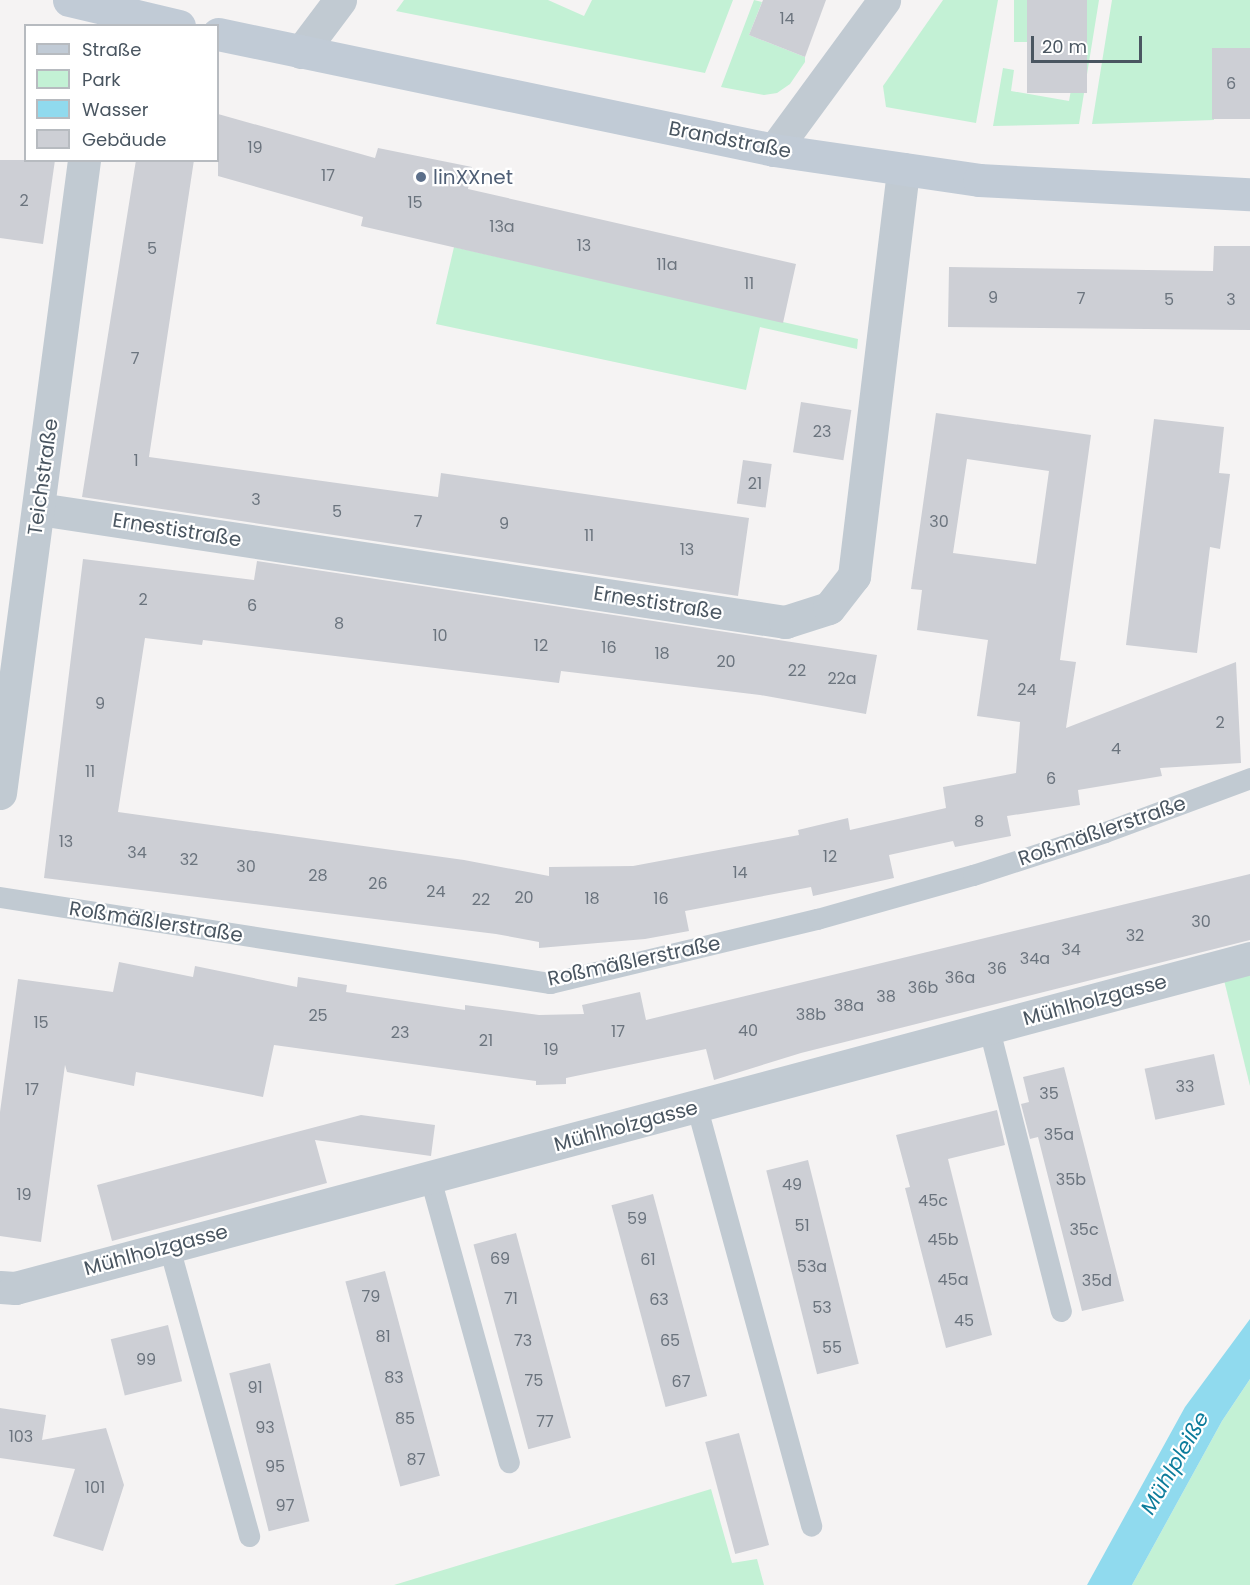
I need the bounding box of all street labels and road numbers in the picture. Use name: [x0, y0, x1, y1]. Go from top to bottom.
street label: Brandstraße: [667, 116, 793, 164]
street label: Teichstraße: [23, 417, 63, 537]
street label: Ernestistraße: [111, 508, 243, 552]
street label: Ernestistraße: [592, 581, 724, 625]
street label: Roßmäßlerstraße: [1015, 791, 1189, 871]
street label: Roßmäßlerstraße: [67, 896, 245, 948]
street label: Roßmäßlerstraße: [546, 931, 722, 991]
street label: Mühlholzgasse: [1021, 969, 1169, 1031]
street label: Mühlholzgasse: [552, 1095, 700, 1157]
street label: Mühlholzgasse: [82, 1219, 230, 1281]

